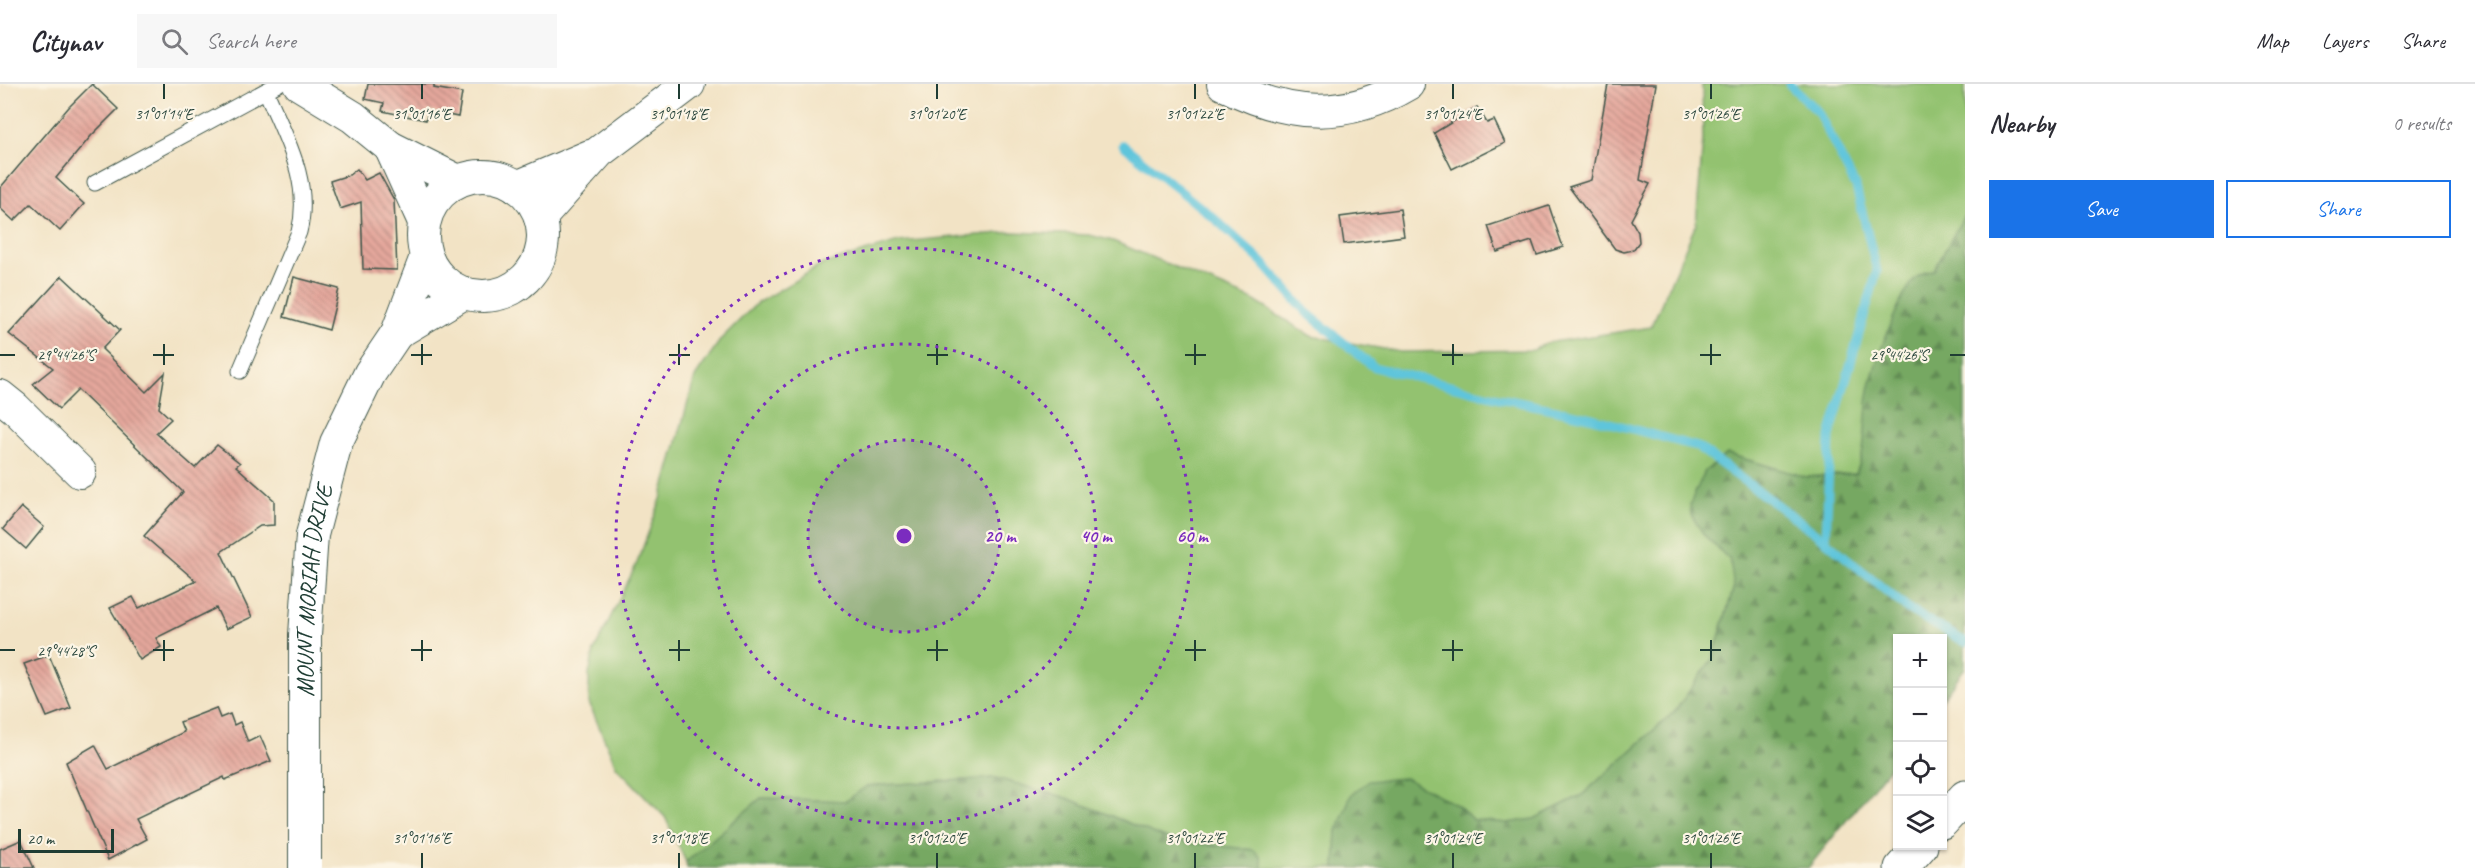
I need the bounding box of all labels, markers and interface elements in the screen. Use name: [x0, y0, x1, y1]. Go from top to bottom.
search box: [137, 14, 557, 68]
text: Citynav: [30, 24, 101, 59]
icon: search: [158, 25, 191, 58]
text: Search here: [206, 27, 296, 55]
text: Map: [2256, 28, 2289, 54]
text: Layers: [2322, 28, 2368, 54]
text: Share: [2401, 28, 2445, 54]
text: 31°01'14"E: [135, 105, 195, 124]
text: 31°01'16"E: [393, 105, 453, 124]
text: 31°01'18"E: [650, 105, 710, 124]
text: 31°01'20"E: [908, 105, 968, 124]
text: 31°01'22"E: [1166, 105, 1226, 124]
text: 31°01'24"E: [1424, 105, 1484, 124]
text: 31°01'26"E: [1682, 105, 1742, 124]
text: Nearby: [1989, 107, 2054, 140]
text: 0 results: [2392, 111, 2451, 136]
button: Save: [1989, 180, 2214, 238]
button: Share: [2226, 180, 2451, 238]
text: 29°44'26"S: [37, 346, 97, 365]
text: 29°44'26"S: [1870, 346, 1930, 365]
street label: MOUNT MORIAH DRIVE: [290, 478, 340, 697]
text: 20 m: [985, 525, 1017, 547]
text: 40 m: [1081, 525, 1113, 547]
text: 60 m: [1176, 525, 1209, 547]
centre of rings: [894, 526, 914, 546]
map controls: [1893, 634, 1947, 850]
button: +: [1893, 634, 1947, 688]
text: 29°44'28"S: [37, 642, 97, 661]
button: −: [1893, 688, 1947, 742]
button: locate: [1893, 742, 1947, 796]
button: layers: [1893, 796, 1947, 850]
scale bar: [18, 826, 114, 854]
text: 20 m: [27, 829, 54, 849]
text: 31°01'16"E: [393, 829, 453, 848]
text: 31°01'18"E: [650, 829, 710, 848]
text: 31°01'20"E: [908, 829, 968, 848]
text: 31°01'22"E: [1166, 829, 1226, 848]
text: 31°01'24"E: [1424, 829, 1484, 848]
text: 31°01'26"E: [1682, 829, 1742, 848]

